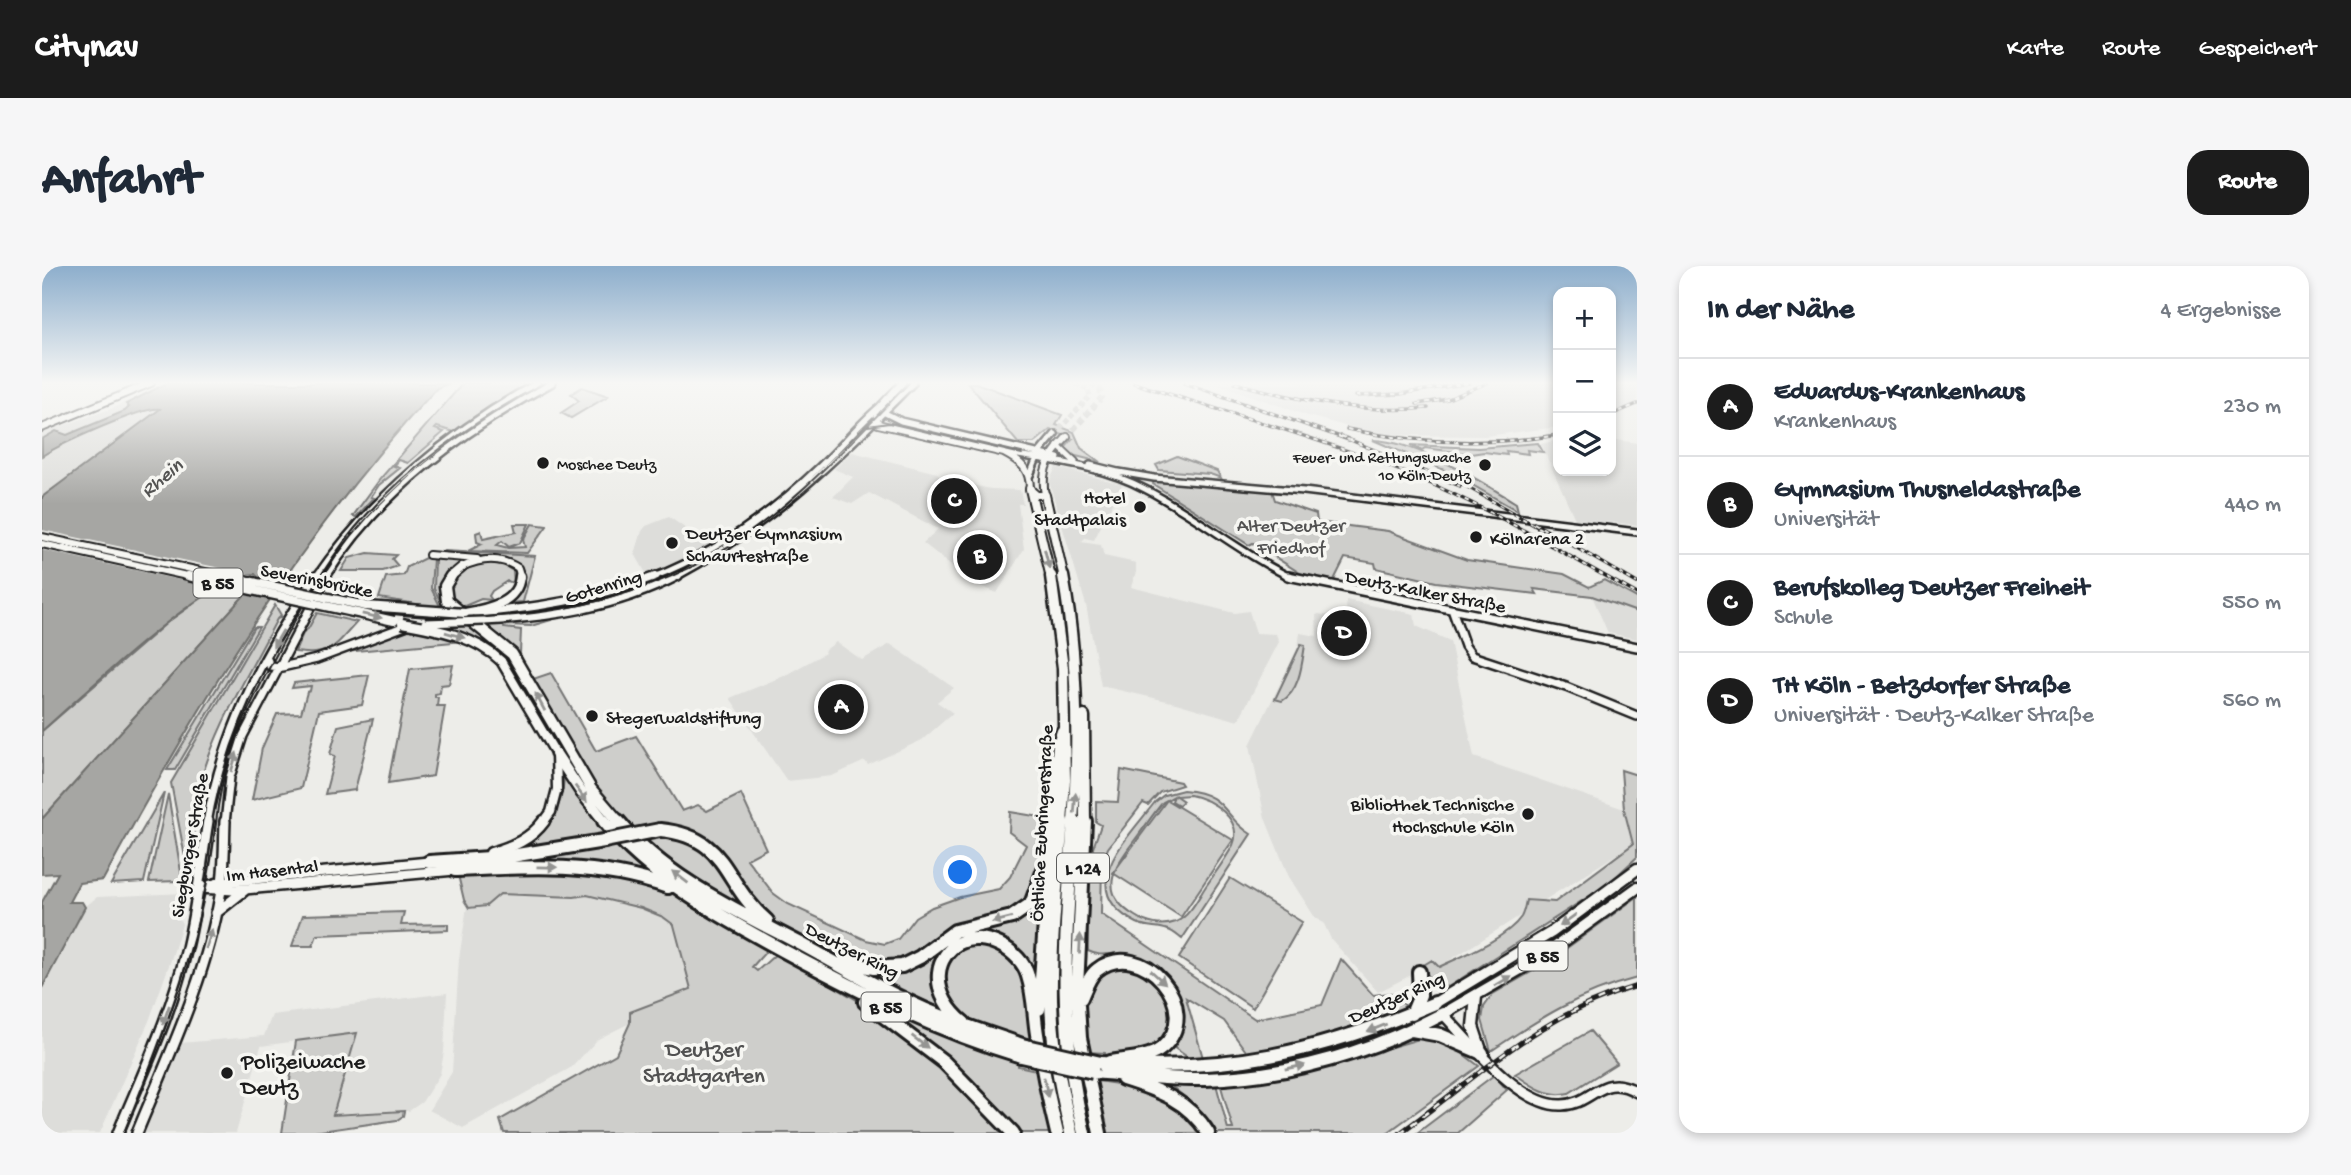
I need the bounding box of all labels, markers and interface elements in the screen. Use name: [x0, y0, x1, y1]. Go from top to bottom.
text: Citynav: [35, 30, 138, 68]
text: Karte: [2007, 35, 2064, 64]
text: Route: [2102, 35, 2161, 64]
text: Gespeichert: [2199, 35, 2316, 64]
button: Route: [2187, 150, 2309, 215]
text: Anfahrt: [42, 153, 200, 211]
map controls: [1553, 287, 1616, 476]
button: +: [1553, 287, 1616, 350]
text: In der Nähe: [1707, 294, 1854, 329]
text: 4 Ergebnisse: [2160, 298, 2281, 325]
button: −: [1553, 350, 1616, 413]
text: Eduardus-Krankenhaus: [1774, 378, 2024, 409]
text: A: [1723, 394, 1737, 421]
text: 230 m: [2223, 394, 2281, 421]
text: Krankenhaus: [1774, 409, 1896, 436]
button: layers: [1553, 413, 1616, 476]
place label: Feuer- und Rettungswache 10 Köln-Deutz: [1292, 450, 1472, 487]
water label: Rhein: [137, 454, 190, 505]
marker: Moschee Deutz: [535, 455, 551, 471]
place label: Moschee Deutz: [557, 457, 657, 476]
marker: Feuer- und Rettungswache 10 Köln-Deutz: [1477, 457, 1493, 473]
pin: C: [931, 475, 977, 527]
text: Gymnasium Thusneldastraße: [1774, 476, 2080, 507]
place label: Hotel Stadtpalais: [1034, 488, 1127, 533]
text: B: [1724, 492, 1736, 519]
text: 440 m: [2224, 492, 2281, 519]
marker: Hotel Stadtpalais: [1132, 499, 1148, 515]
text: Universität: [1774, 507, 1878, 534]
park label: Alter Deutzer Friedhof: [1237, 516, 1347, 561]
place label: Deutzer Gymnasium Schaurtestraße: [684, 524, 843, 569]
marker: Kölnarena 2: [1468, 529, 1484, 545]
place label: Kölnarena 2: [1490, 529, 1584, 552]
pin: B: [957, 531, 1003, 583]
marker: Deutzer Gymnasium Schaurtestraße: [664, 535, 680, 551]
one-way arrow: [1042, 548, 1053, 570]
street label: Severinsbrücke: [258, 560, 375, 605]
street label: Gotenring: [563, 566, 645, 610]
street label: Deutz-Kalker Straße: [1341, 566, 1508, 620]
road number: B 55: [194, 568, 242, 598]
text: Berufskolleg Deutzer Freiheit: [1774, 574, 2089, 605]
text: C: [1724, 590, 1736, 617]
text: 550 m: [2222, 590, 2281, 617]
text: Schule: [1774, 605, 1833, 632]
pin: D: [1321, 607, 1367, 659]
one-way arrow: [361, 611, 383, 622]
one-way arrow: [272, 630, 284, 649]
one-way arrow: [445, 631, 466, 641]
text: TH Köln - Betzdorfer Straße: [1774, 672, 2070, 703]
pin: A: [818, 681, 864, 733]
text: D: [1723, 688, 1738, 715]
text: 560 m: [2222, 688, 2281, 715]
one-way arrow: [534, 691, 546, 711]
text: Universität · Deutz-Kalker Straße: [1774, 703, 2094, 730]
marker: Stegerwaldstiftung: [584, 708, 600, 724]
place label: Stegerwaldstiftung: [606, 708, 762, 731]
street label: Östliche Zubringerstraße: [1027, 724, 1060, 922]
one-way arrow: [230, 751, 240, 772]
street label: Siegburger Straße: [167, 771, 216, 920]
one-way arrow: [574, 785, 588, 803]
one-way arrow: [1070, 791, 1081, 813]
place label: Bibliothek Technische Hochschule Köln: [1350, 795, 1514, 840]
marker: Bibliothek Technische Hochschule Köln: [1520, 806, 1536, 822]
road number: L 124: [1057, 854, 1109, 882]
your location: [943, 855, 977, 889]
street label: Im Hasental: [225, 856, 319, 889]
one-way arrow: [536, 861, 558, 872]
one-way arrow: [671, 870, 689, 884]
one-way arrow: [1559, 913, 1577, 927]
one-way arrow: [991, 915, 1013, 926]
street label: Deutzer Ring: [799, 918, 902, 986]
one-way arrow: [204, 928, 214, 949]
one-way arrow: [1074, 933, 1085, 955]
road number: B 55: [1518, 942, 1568, 970]
street label: Deutzer Ring: [1344, 968, 1449, 1031]
one-way arrow: [1149, 969, 1167, 985]
one-way arrow: [1493, 975, 1512, 987]
road number: B 55: [862, 992, 910, 1022]
one-way arrow: [160, 1005, 171, 1026]
one-way arrow: [1366, 1022, 1387, 1033]
one-way arrow: [911, 1034, 929, 1048]
park label: Deutzer Stadtgarten: [643, 1038, 765, 1091]
place label: Polizeiwache Deutz: [239, 1050, 366, 1103]
one-way arrow: [1284, 1062, 1306, 1073]
marker: Polizeiwache Deutz: [219, 1065, 235, 1081]
one-way arrow: [1041, 1076, 1052, 1098]

